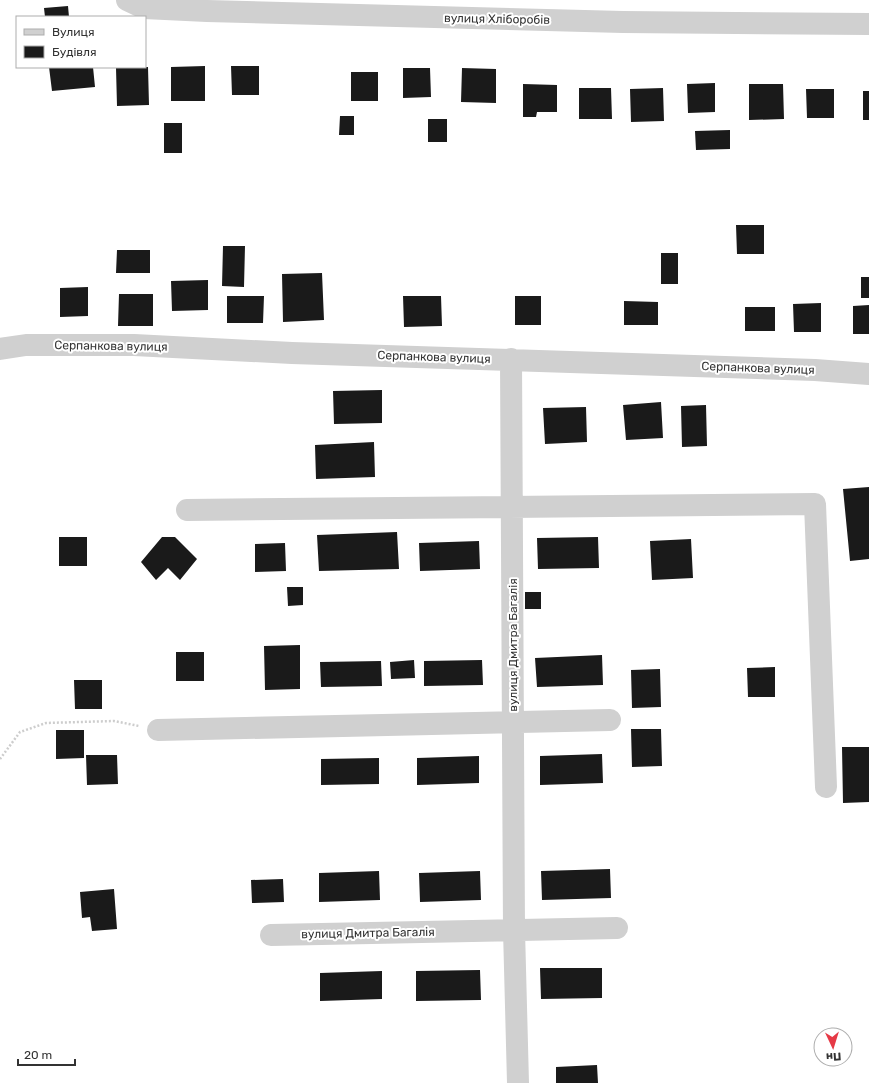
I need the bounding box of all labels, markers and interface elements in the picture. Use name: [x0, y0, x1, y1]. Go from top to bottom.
street label: вулиця Хліборобів: [444, 11, 550, 27]
legend: [16, 16, 146, 68]
text: Вулиця: [52, 25, 94, 39]
text: Будівля: [52, 45, 97, 59]
street label: Серпанкова вулиця: [54, 338, 168, 354]
street label: Серпанкова вулиця: [377, 348, 491, 366]
street label: Серпанкова вулиця: [701, 359, 815, 377]
street label: вулиця Дмитра Багалія: [506, 578, 520, 712]
street label: вулиця Дмитра Багалія: [301, 925, 435, 941]
north arrow: [813, 1027, 853, 1067]
scale bar: [18, 1041, 75, 1067]
text: 20 m: [24, 1048, 52, 1062]
text: Пн: [826, 1049, 842, 1063]

